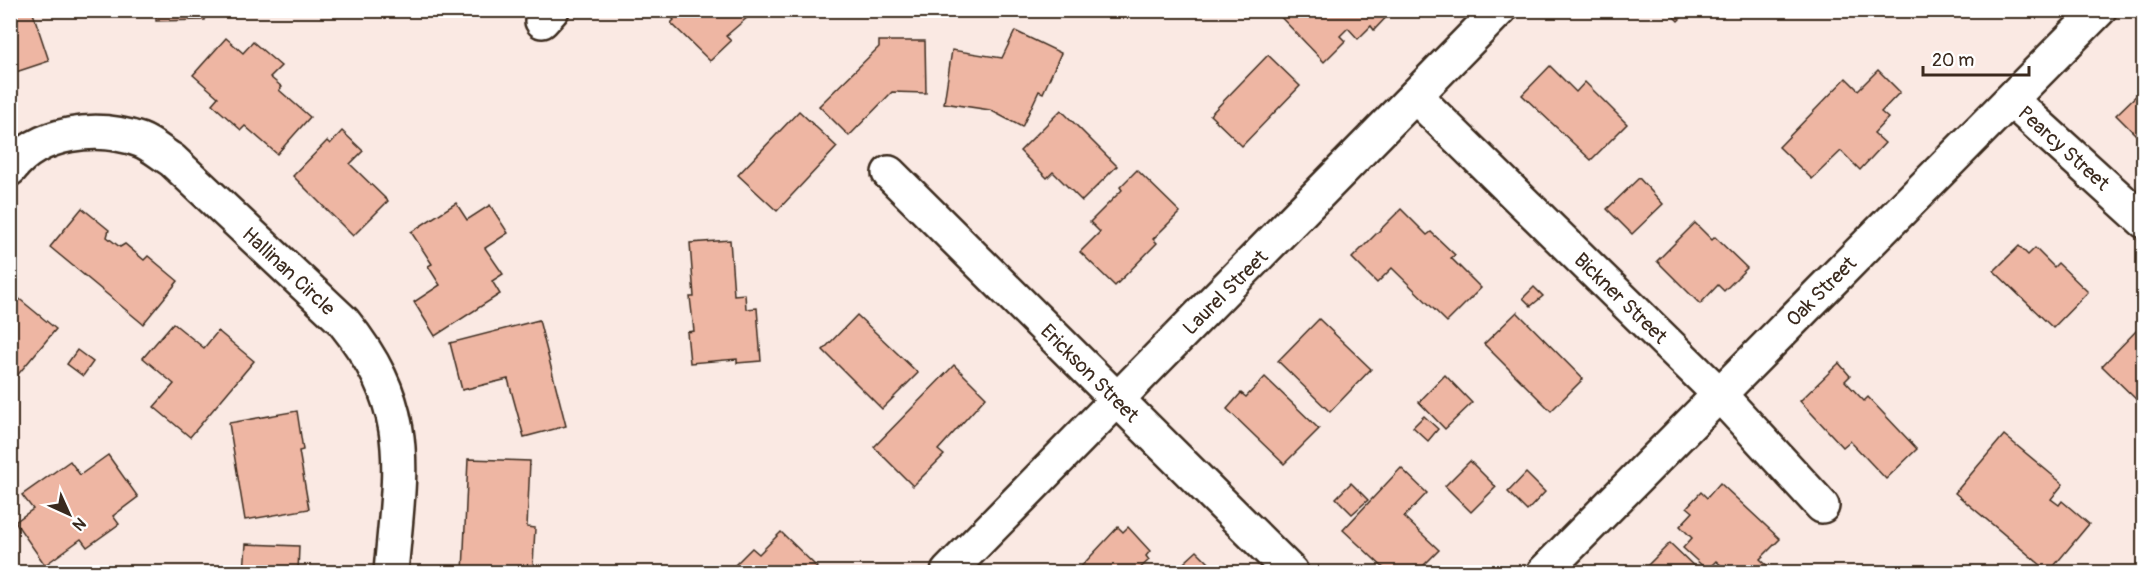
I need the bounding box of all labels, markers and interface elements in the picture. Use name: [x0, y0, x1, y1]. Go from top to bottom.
scale bar: [1923, 39, 2030, 77]
text: 20 m: [1932, 49, 1974, 72]
street label: Pearcy Street: [2013, 101, 2115, 197]
street label: Hallinan Circle: [237, 222, 341, 321]
street label: Laurel Street: [1178, 244, 1274, 340]
street label: Bickner Street: [1569, 248, 1673, 350]
street label: Oak Street: [1781, 250, 1862, 332]
street label: Erickson Street: [1035, 319, 1145, 428]
north arrow: [39, 484, 99, 544]
text: N: [68, 513, 90, 535]

